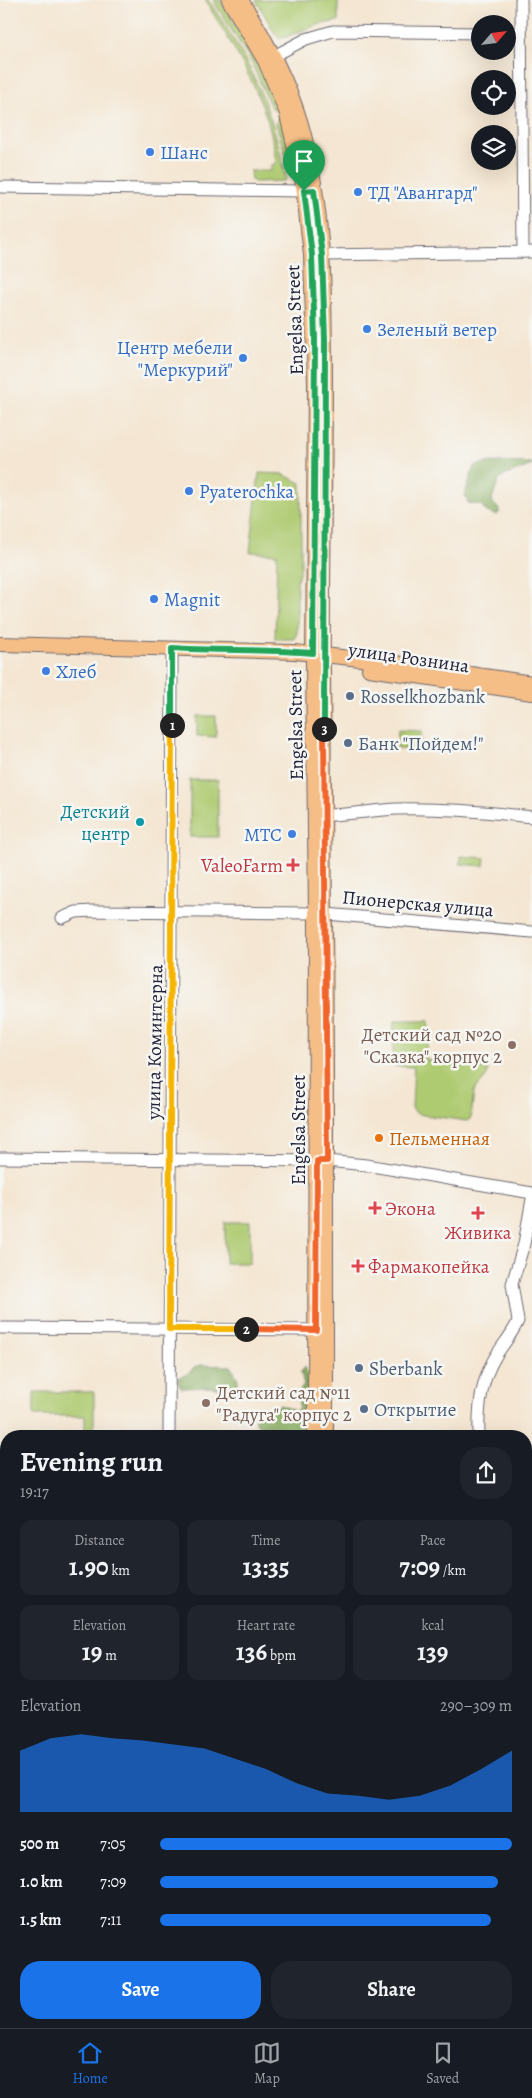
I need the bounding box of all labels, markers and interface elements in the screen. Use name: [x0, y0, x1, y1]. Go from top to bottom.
north arrow: [471, 15, 516, 60]
map controls: [471, 15, 516, 170]
button: locate: [471, 70, 516, 115]
button: layers: [471, 125, 516, 170]
place label: Шанс: [160, 140, 208, 166]
pin: [283, 140, 325, 191]
marker: Шанс: [144, 146, 156, 158]
icon: arrive: [290, 147, 318, 175]
place label: ТД "Авангард": [368, 180, 478, 206]
marker: ТД "Авангард": [352, 186, 364, 198]
street label: Engelsa Street: [280, 264, 310, 376]
place label: Зеленый ветер: [377, 317, 497, 343]
marker: Зеленый ветер: [361, 323, 373, 335]
place label: Центр мебели "Меркурий": [117, 335, 233, 383]
marker: Центр мебели "Меркурий": [237, 352, 249, 364]
place label: Pyaterochka: [199, 479, 294, 505]
marker: Pyaterochka: [183, 485, 195, 497]
place label: Magnit: [164, 587, 220, 613]
marker: Magnit: [148, 593, 160, 605]
street label: улица Рознина: [346, 637, 471, 679]
place label: Хлеб: [56, 659, 97, 685]
marker: Хлеб: [40, 665, 52, 677]
street label: Engelsa Street: [282, 669, 310, 781]
place label: Rosselkhozbank: [360, 684, 486, 710]
marker: Rosselkhozbank: [344, 690, 356, 702]
pin: 1: [160, 712, 184, 738]
text: 1: [170, 716, 175, 735]
pin: 3: [312, 716, 336, 742]
text: 3: [321, 720, 328, 739]
place label: Банк "Пойдем!": [358, 731, 484, 757]
marker: Банк "Пойдем!": [342, 737, 354, 749]
place label: Детский центр: [60, 799, 130, 847]
marker: Детский центр: [134, 816, 146, 828]
place label: МТС: [244, 822, 282, 848]
marker: МТС: [286, 828, 298, 840]
place label: ValeoFarm: [200, 853, 283, 879]
marker: ValeoFarm: [287, 859, 299, 871]
street label: Пионерская улица: [341, 884, 495, 924]
street label: улица Коминтерна: [141, 964, 169, 1121]
place label: Детский сад №20 "Сказка" корпус 2: [362, 1022, 502, 1070]
marker: Детский сад №20 "Сказка" корпус 2: [506, 1039, 518, 1051]
street label: Engelsa Street: [286, 1075, 312, 1185]
place label: Пельменная: [389, 1126, 490, 1152]
marker: Пельменная: [373, 1132, 385, 1144]
place label: Экона: [385, 1196, 436, 1222]
marker: Экона: [369, 1202, 381, 1214]
marker: Живика: [472, 1207, 484, 1219]
place label: Живика: [445, 1220, 512, 1246]
place label: Фармакопейка: [368, 1254, 490, 1280]
marker: Фармакопейка: [352, 1260, 364, 1272]
pin: 2: [234, 1316, 258, 1342]
text: 2: [243, 1320, 250, 1339]
place label: Sberbank: [369, 1356, 443, 1382]
marker: Sberbank: [353, 1362, 365, 1374]
place label: Детский сад №11 "Радуга" корпус 2: [216, 1380, 352, 1428]
marker: Детский сад №11 "Радуга" корпус 2: [200, 1397, 212, 1409]
place label: Открытие: [374, 1397, 456, 1423]
marker: Открытие: [358, 1403, 370, 1415]
text: Evening run: [20, 1443, 163, 1481]
button: share: [460, 1447, 512, 1499]
text: 19:17: [20, 1481, 49, 1503]
text: Distance: [74, 1531, 124, 1550]
text: Time: [251, 1531, 281, 1550]
text: Pace: [420, 1531, 446, 1550]
text: 1.90: [69, 1550, 109, 1584]
text: 13:35: [242, 1550, 290, 1584]
text: 7:09: [399, 1550, 440, 1584]
text: km: [109, 1561, 130, 1580]
text: /km: [440, 1561, 466, 1580]
text: Elevation: [72, 1616, 126, 1635]
text: Heart rate: [237, 1616, 295, 1635]
text: kcal: [421, 1616, 444, 1635]
text: 19: [82, 1635, 102, 1669]
text: 136: [236, 1635, 267, 1669]
text: 139: [417, 1635, 448, 1669]
text: m: [102, 1646, 117, 1665]
text: bpm: [267, 1646, 296, 1665]
text: Elevation: [20, 1695, 81, 1717]
text: 290–309 m: [440, 1695, 512, 1717]
text: 500 m: [20, 1833, 59, 1855]
text: 7:05: [100, 1833, 126, 1855]
text: 1.0 km: [20, 1871, 63, 1893]
text: 7:09: [100, 1871, 126, 1893]
text: 1.5 km: [20, 1909, 61, 1931]
text: 7:11: [100, 1909, 121, 1931]
button: Save: [20, 1961, 261, 2019]
button: Share: [271, 1961, 512, 2019]
tab: Home: [73, 2039, 108, 2088]
tab: Map: [253, 2039, 281, 2088]
tab: Saved: [426, 2039, 459, 2088]

